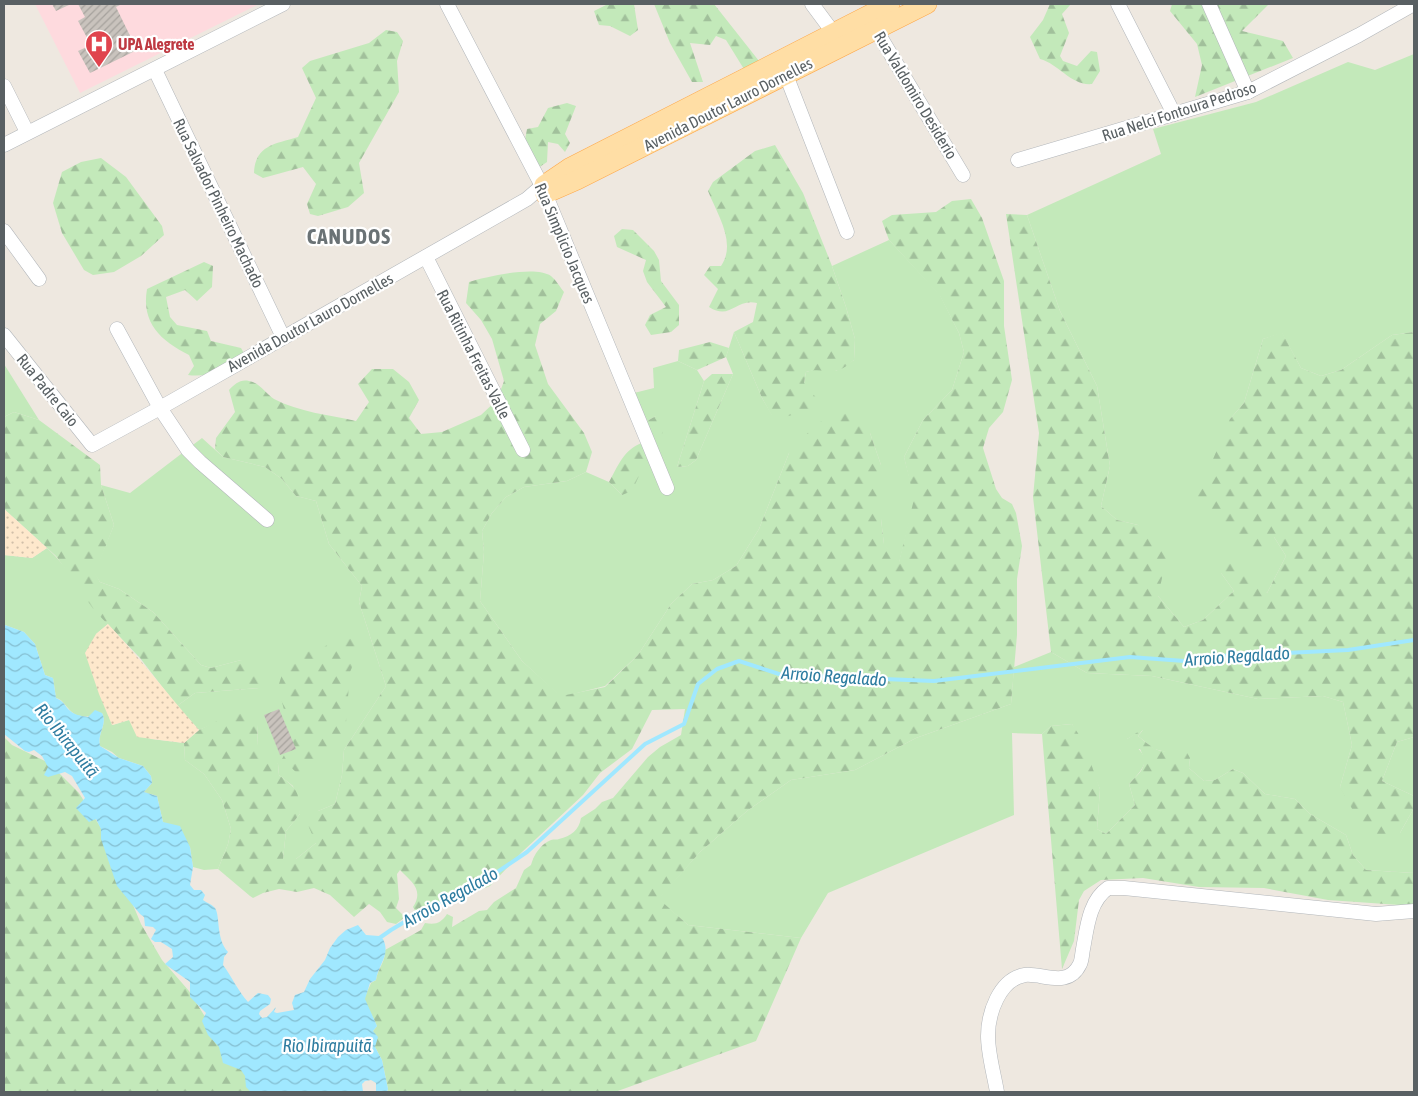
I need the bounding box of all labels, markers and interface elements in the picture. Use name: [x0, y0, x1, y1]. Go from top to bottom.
street label: Rua Valdomiro Desiderio: [871, 28, 961, 162]
hospital icon: UPA Alegrete: [84, 29, 114, 68]
place label: UPA Alegrete: [118, 35, 194, 53]
street label: Avenida Doutor Lauro Dornelles: [641, 53, 815, 154]
street label: Rua Nelci Fontoura Pedroso: [1100, 78, 1258, 144]
street label: Rua Salvador Pinheiro Machado: [170, 115, 268, 291]
street label: Rua Simplicio Jacques: [531, 180, 599, 307]
district label: CANUDOS: [307, 224, 391, 248]
street label: Avenida Doutor Lauro Dornelles: [224, 269, 396, 375]
street label: Rua Ritinha Freitas Valle: [434, 286, 514, 422]
street label: Rua Padre Caio: [13, 350, 83, 430]
water label: Arroio Regalado: [1183, 642, 1290, 670]
water label: Arroio Regalado: [780, 662, 887, 690]
water label: Rio Ibirapuitã: [31, 699, 104, 782]
water label: Arroio Regalado: [398, 862, 501, 932]
water label: Rio Ibirapuitã: [282, 1035, 372, 1056]

